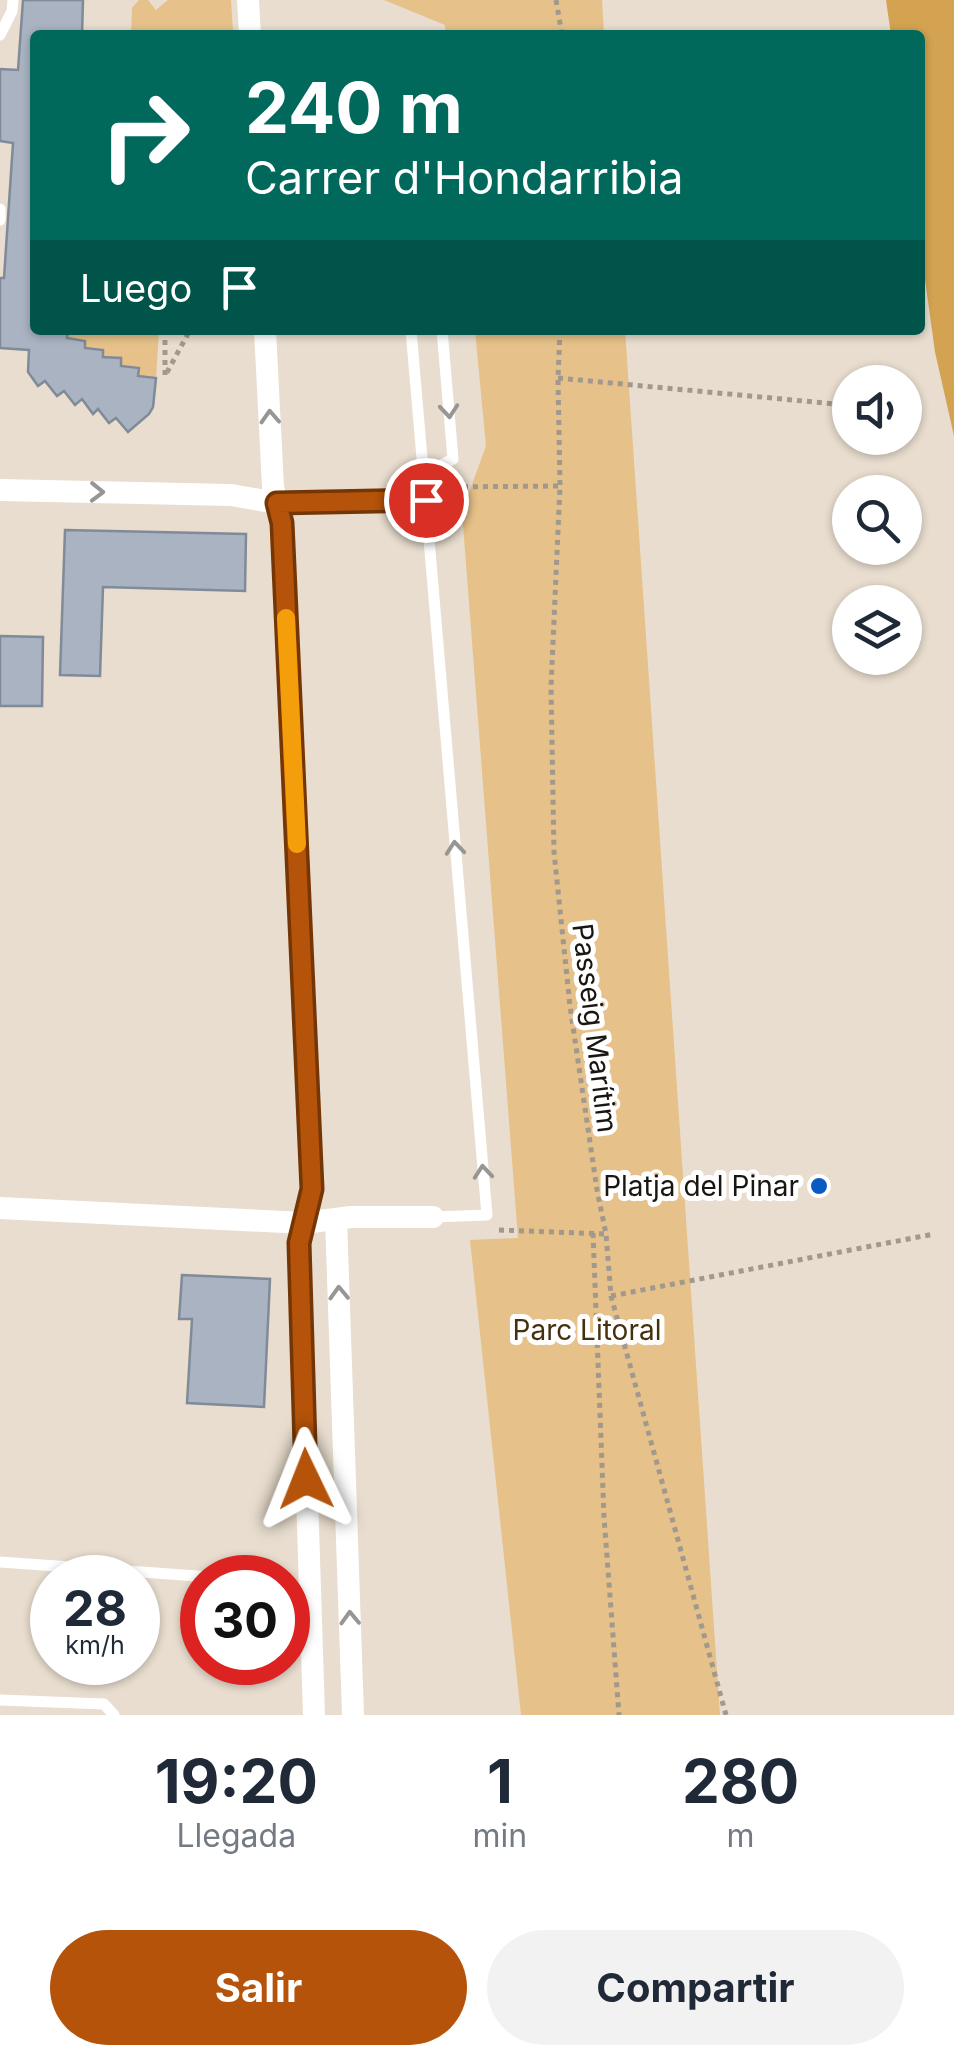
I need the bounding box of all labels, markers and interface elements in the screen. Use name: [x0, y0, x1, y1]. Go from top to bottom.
text: 240 m: [245, 65, 463, 150]
icon: right: [80, 70, 210, 200]
text: Carrer d'Hondarribia: [245, 150, 684, 205]
icon: arrive: [212, 260, 267, 315]
text: Luego: [80, 265, 192, 311]
map controls: [832, 365, 922, 675]
button: sound: [832, 365, 922, 455]
one-way arrow: [437, 403, 459, 419]
one-way arrow: [260, 408, 281, 424]
pin: [384, 458, 469, 543]
icon: arrive: [399, 473, 454, 528]
button: search: [832, 475, 922, 565]
one-way arrow: [90, 482, 106, 503]
button: layers: [832, 585, 922, 675]
one-way arrow: [445, 840, 467, 856]
street label: Passeig Marítim: [565, 921, 625, 1135]
one-way arrow: [473, 1163, 495, 1179]
place label: Platja del Pinar: [603, 1169, 799, 1203]
marker: Platja del Pinar: [808, 1175, 830, 1197]
one-way arrow: [328, 1284, 349, 1300]
park label: Parc Litoral: [513, 1313, 661, 1347]
position arrow: [254, 1427, 358, 1531]
speed limit sign: 30: [180, 1555, 310, 1685]
text: 28: [63, 1578, 127, 1638]
one-way arrow: [339, 1609, 360, 1625]
text: km/h: [65, 1630, 125, 1660]
text: 19:20: [155, 1745, 318, 1817]
text: 1: [487, 1745, 513, 1817]
text: 280: [682, 1745, 799, 1817]
text: Llegada: [176, 1816, 296, 1855]
text: min: [473, 1816, 527, 1855]
text: m: [727, 1816, 755, 1855]
button: Salir: [50, 1930, 467, 2045]
button: Compartir: [487, 1930, 904, 2045]

